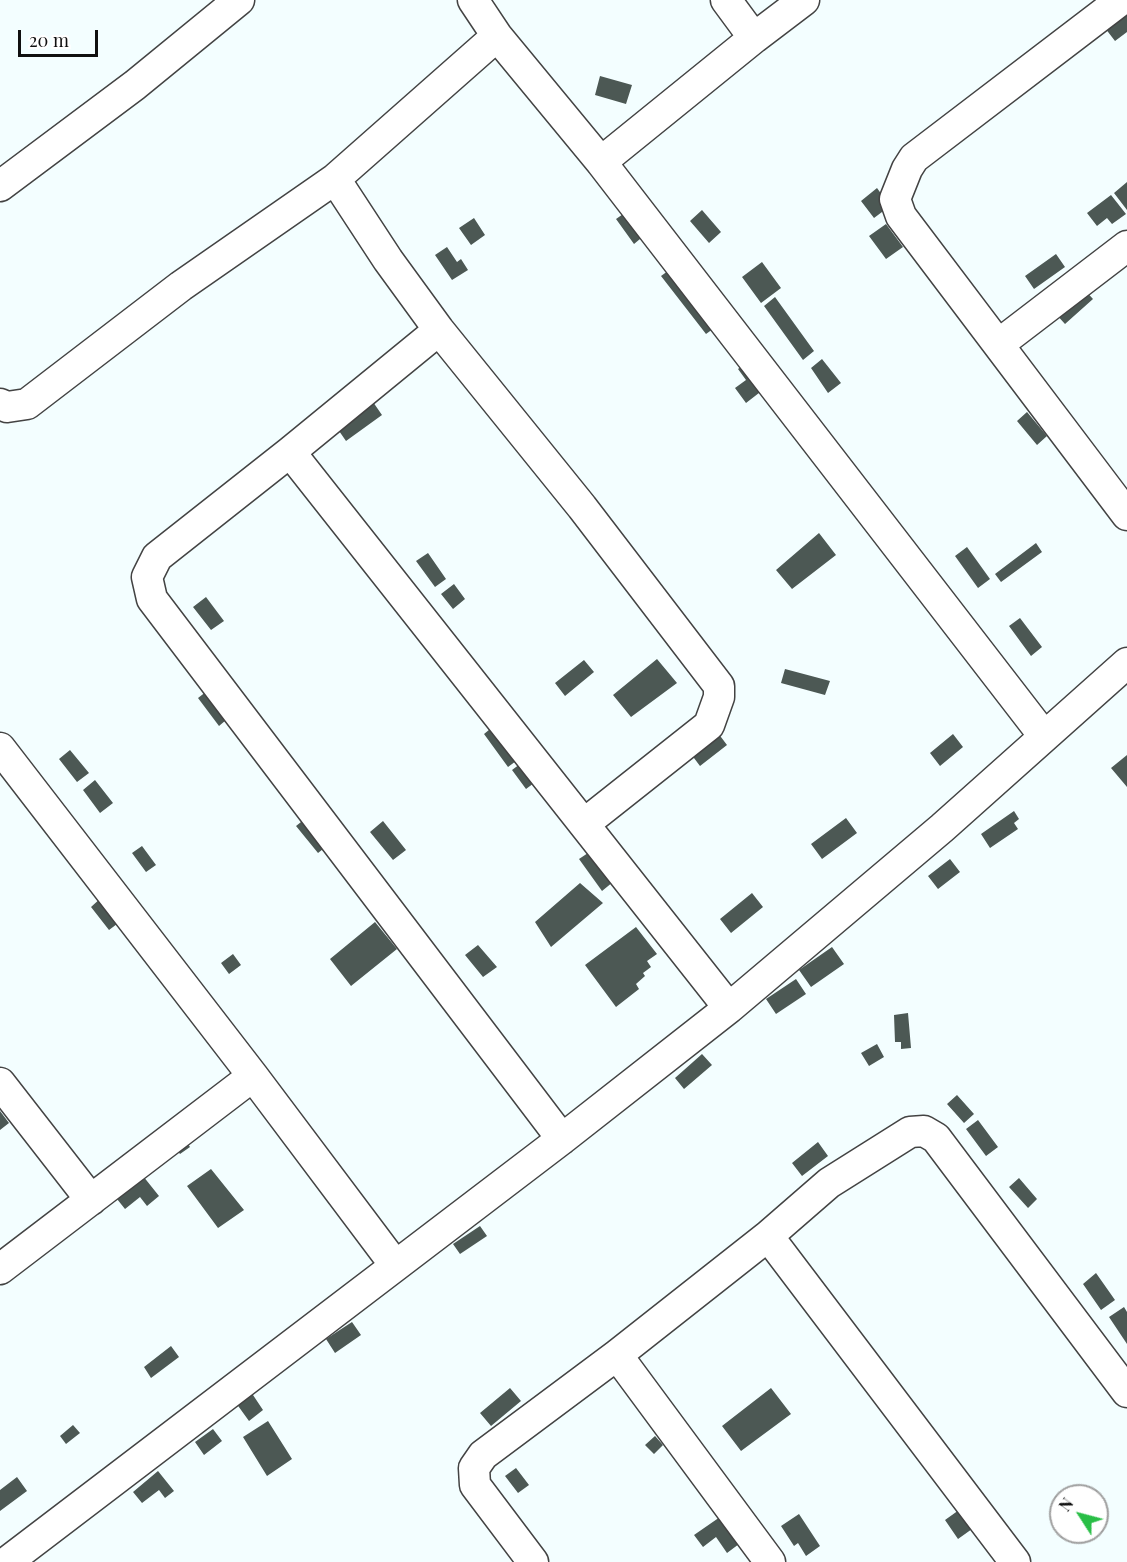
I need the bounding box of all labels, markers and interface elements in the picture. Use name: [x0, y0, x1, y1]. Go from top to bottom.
scale bar: [21, 18, 100, 56]
text: 20 m: [29, 28, 69, 52]
north arrow: [1049, 1484, 1109, 1544]
text: N: [1054, 1493, 1078, 1515]

